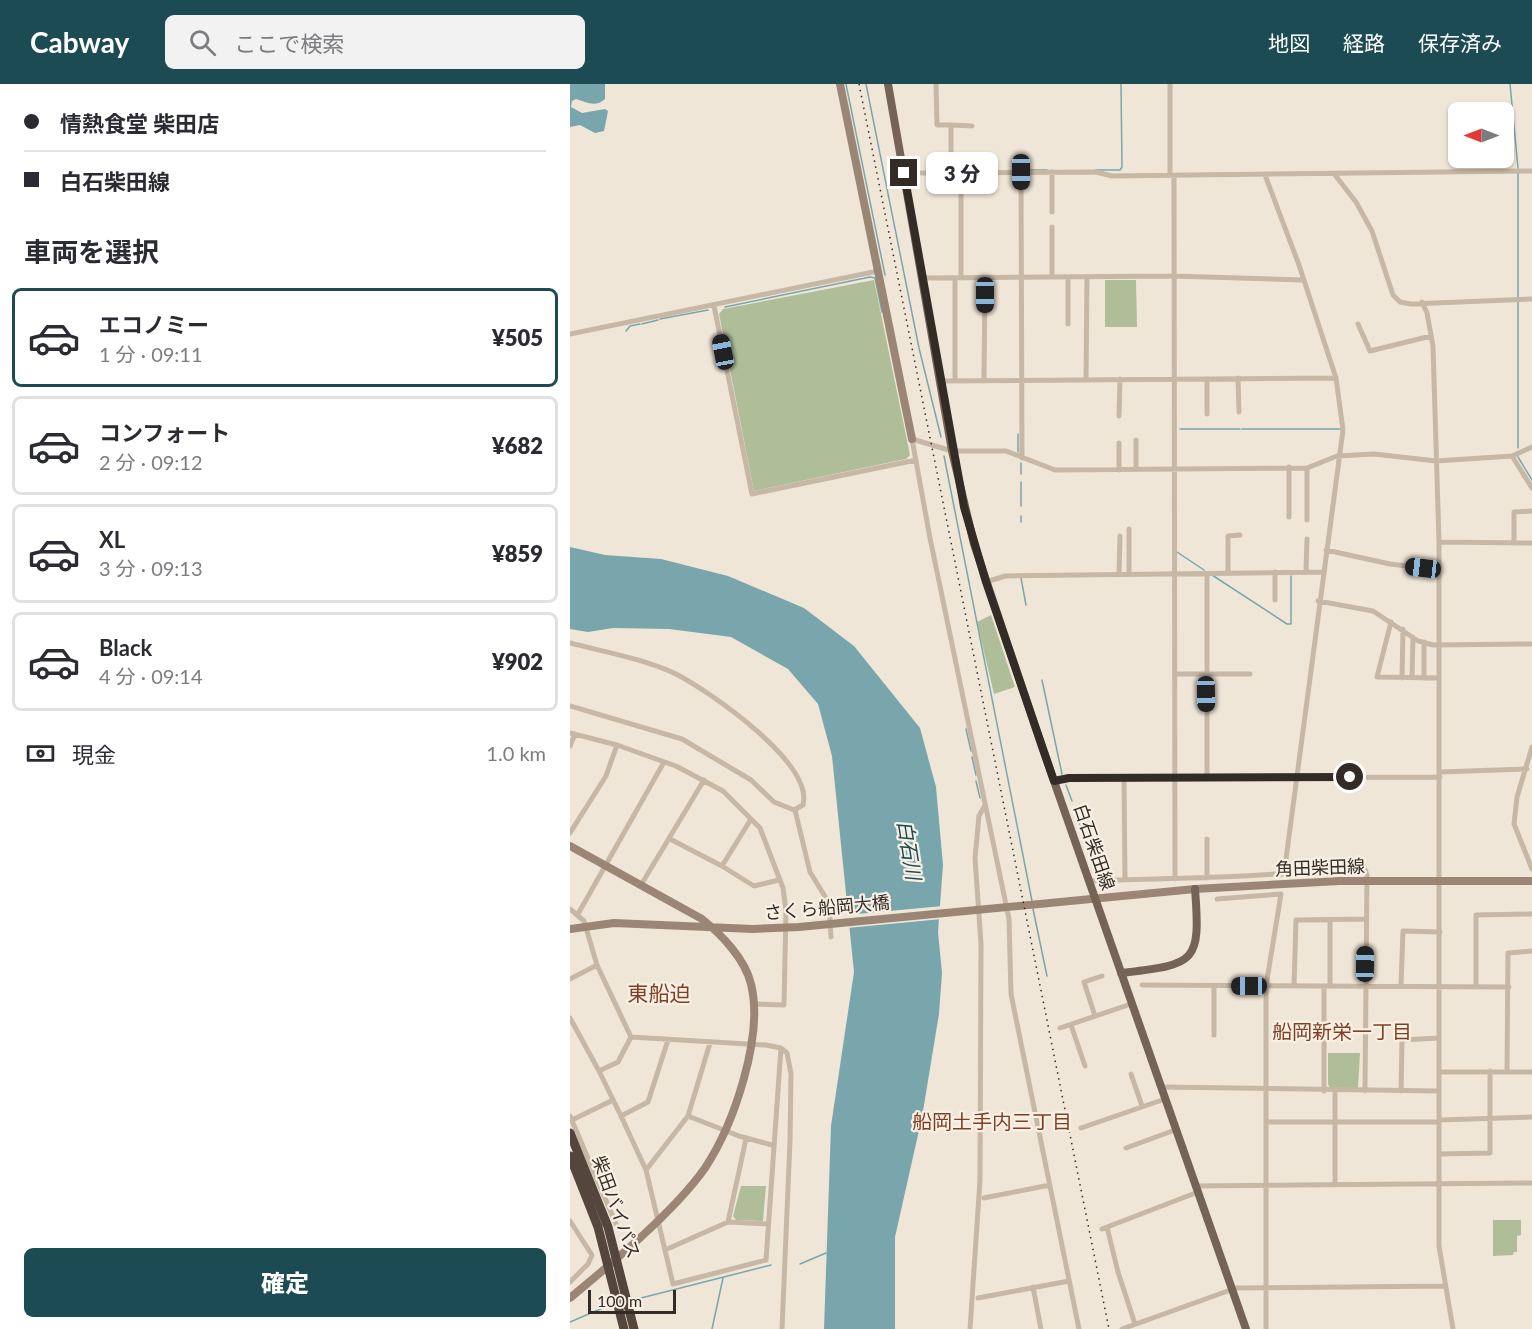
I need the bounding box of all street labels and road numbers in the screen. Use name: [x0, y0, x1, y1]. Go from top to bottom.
street label: 白石柴田線: [1070, 801, 1120, 893]
street label: 角田柴田線: [1275, 854, 1365, 880]
street label: さくら船岡大橋: [763, 891, 891, 923]
street label: 柴田バイパス: [588, 1152, 646, 1261]

